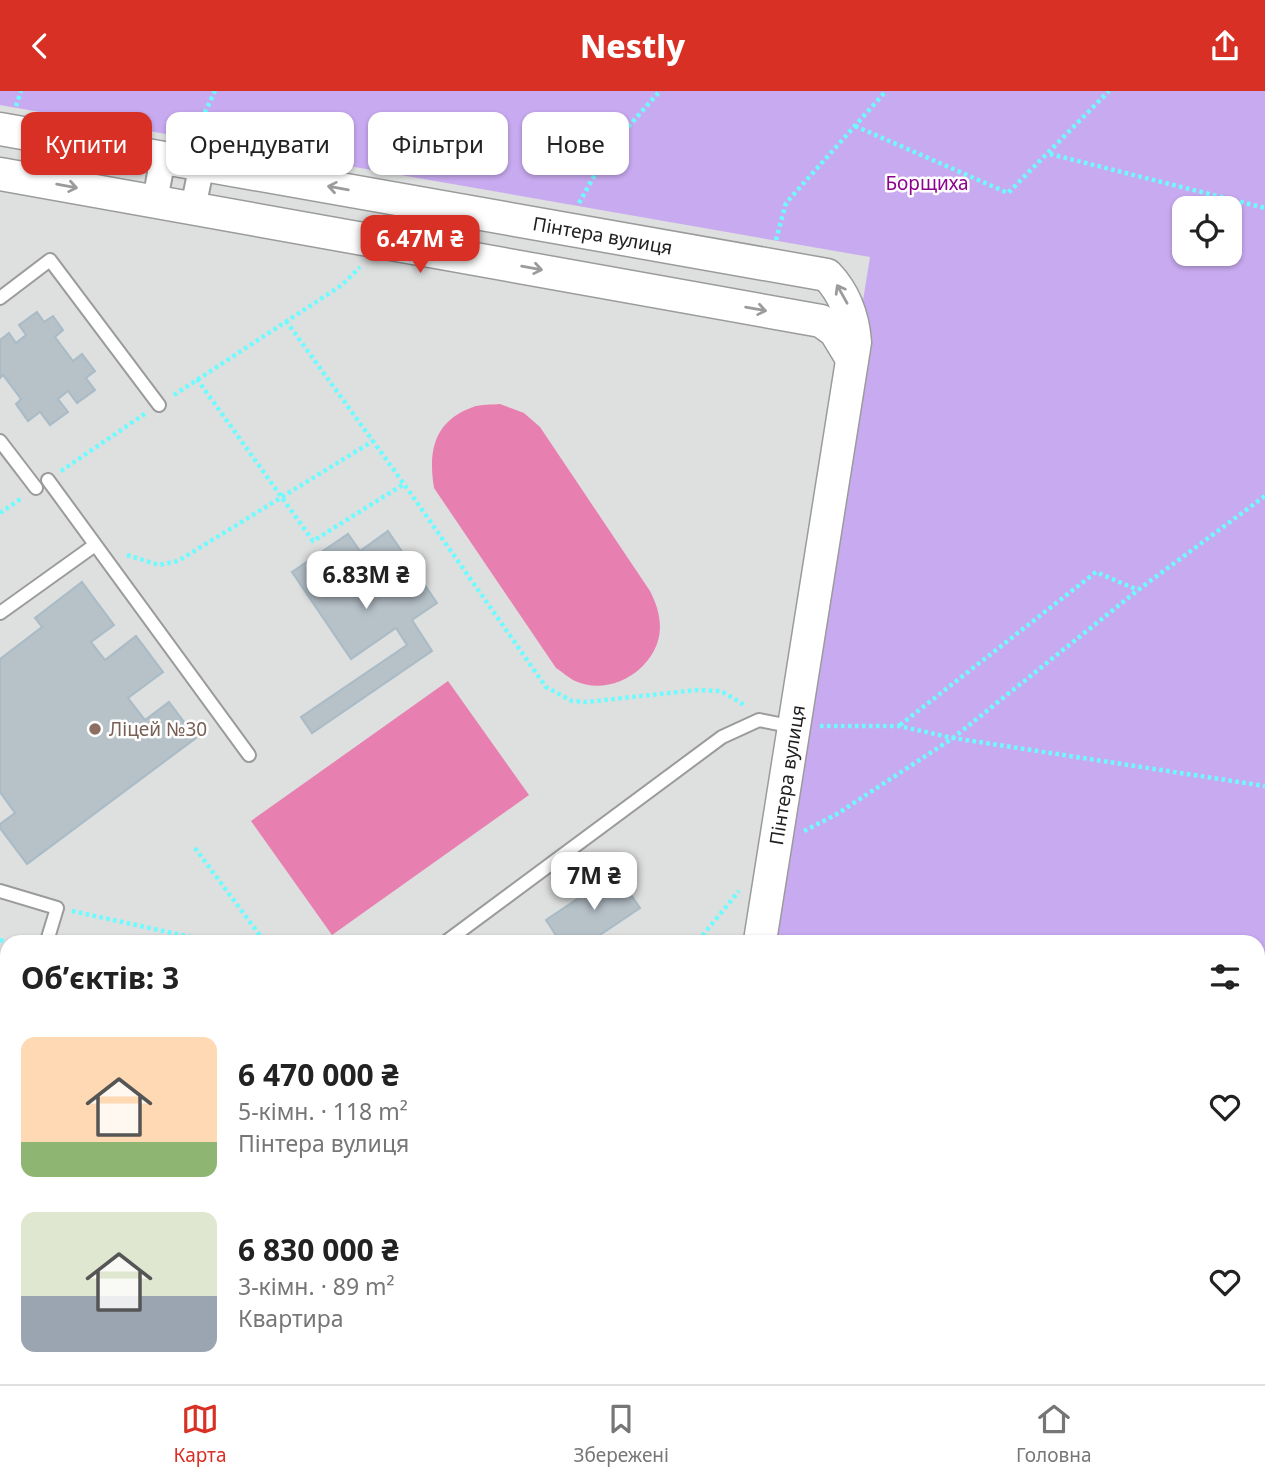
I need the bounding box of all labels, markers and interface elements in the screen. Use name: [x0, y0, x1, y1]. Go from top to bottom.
text: Nestly: [580, 24, 685, 67]
icon: back: [21, 27, 59, 65]
icon: share: [1206, 27, 1244, 65]
chip: Купити: [21, 112, 152, 175]
chip: Орендувати: [166, 112, 354, 175]
chip: Фільтри: [368, 112, 508, 175]
chip: Нове: [522, 112, 629, 175]
park label: Борщиха: [885, 170, 969, 196]
one-way arrow: [55, 180, 78, 193]
one-way arrow: [327, 181, 350, 194]
map controls: [1172, 196, 1242, 266]
button: locate: [1172, 196, 1242, 266]
street label: Пінтера вулиця: [531, 210, 675, 261]
pin: 6.47M ₴: [355, 215, 485, 275]
text: 6.47M ₴: [377, 222, 463, 254]
one-way arrow: [520, 262, 543, 276]
one-way arrow: [834, 284, 848, 305]
one-way arrow: [744, 303, 767, 316]
pin: 6.83M ₴: [301, 552, 431, 611]
text: 6.83M ₴: [323, 558, 409, 590]
street label: Пінтера вулиця: [763, 703, 811, 847]
place label: Ліцей №30: [109, 716, 207, 742]
marker: Ліцей №30: [87, 721, 103, 737]
pin: 7M ₴: [553, 853, 635, 912]
text: 7M ₴: [567, 859, 621, 891]
text: Об’єктів: 3: [21, 957, 179, 998]
icon: filters: [1206, 958, 1244, 996]
text: 6 470 000 ₴: [238, 1054, 399, 1095]
icon: home: [77, 1065, 161, 1149]
icon: heart: [1206, 1088, 1244, 1126]
text: 5-кімн. · 118 m²: [238, 1095, 408, 1127]
text: Пінтера вулиця: [238, 1127, 409, 1159]
text: 6 830 000 ₴: [238, 1229, 399, 1270]
icon: home: [77, 1240, 161, 1324]
icon: heart: [1206, 1263, 1244, 1301]
text: 3-кімн. · 89 m²: [238, 1270, 395, 1302]
text: Квартира: [238, 1302, 344, 1334]
tab: Карта: [173, 1400, 226, 1468]
tab: Збережені: [573, 1400, 669, 1468]
tab: Головна: [1016, 1400, 1091, 1468]

